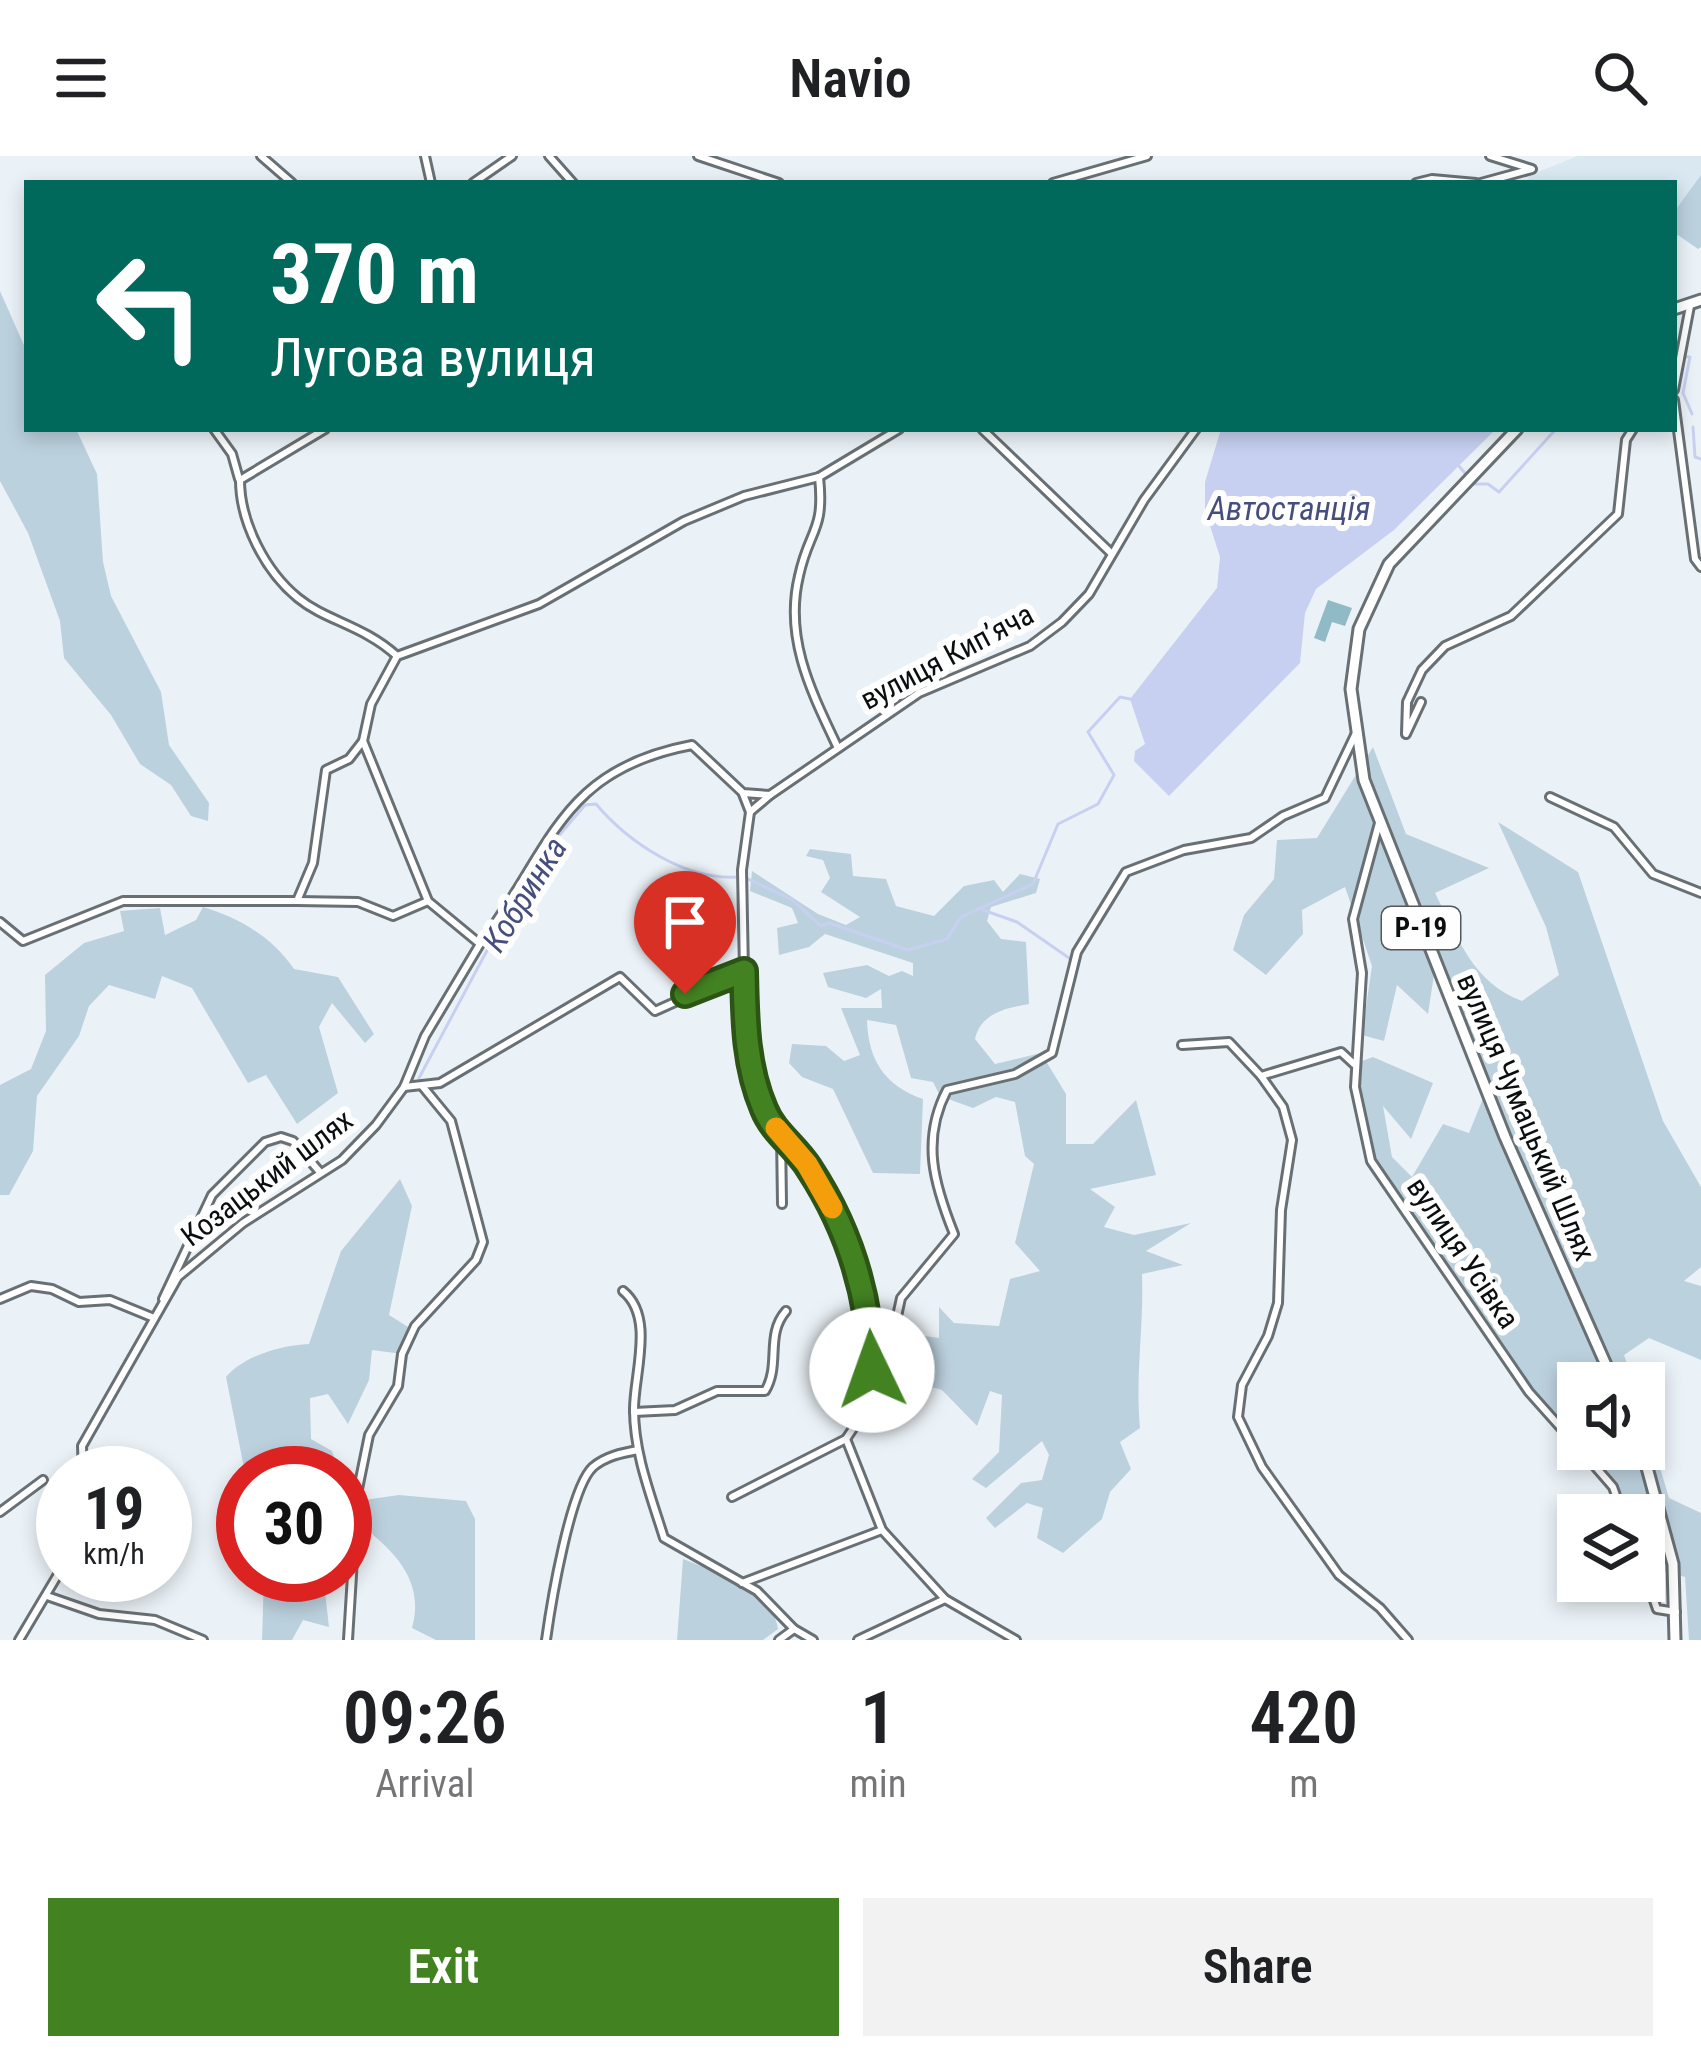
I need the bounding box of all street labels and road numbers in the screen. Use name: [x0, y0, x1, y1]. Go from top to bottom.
street label: вулиця Кипʼяча: [854, 596, 1039, 717]
road number: Р-19: [1382, 907, 1460, 949]
street label: вулиця Чумацький Шлях: [1450, 968, 1603, 1266]
street label: Козацький шлях: [174, 1102, 359, 1253]
street label: вулиця Усівка: [1400, 1170, 1527, 1335]

